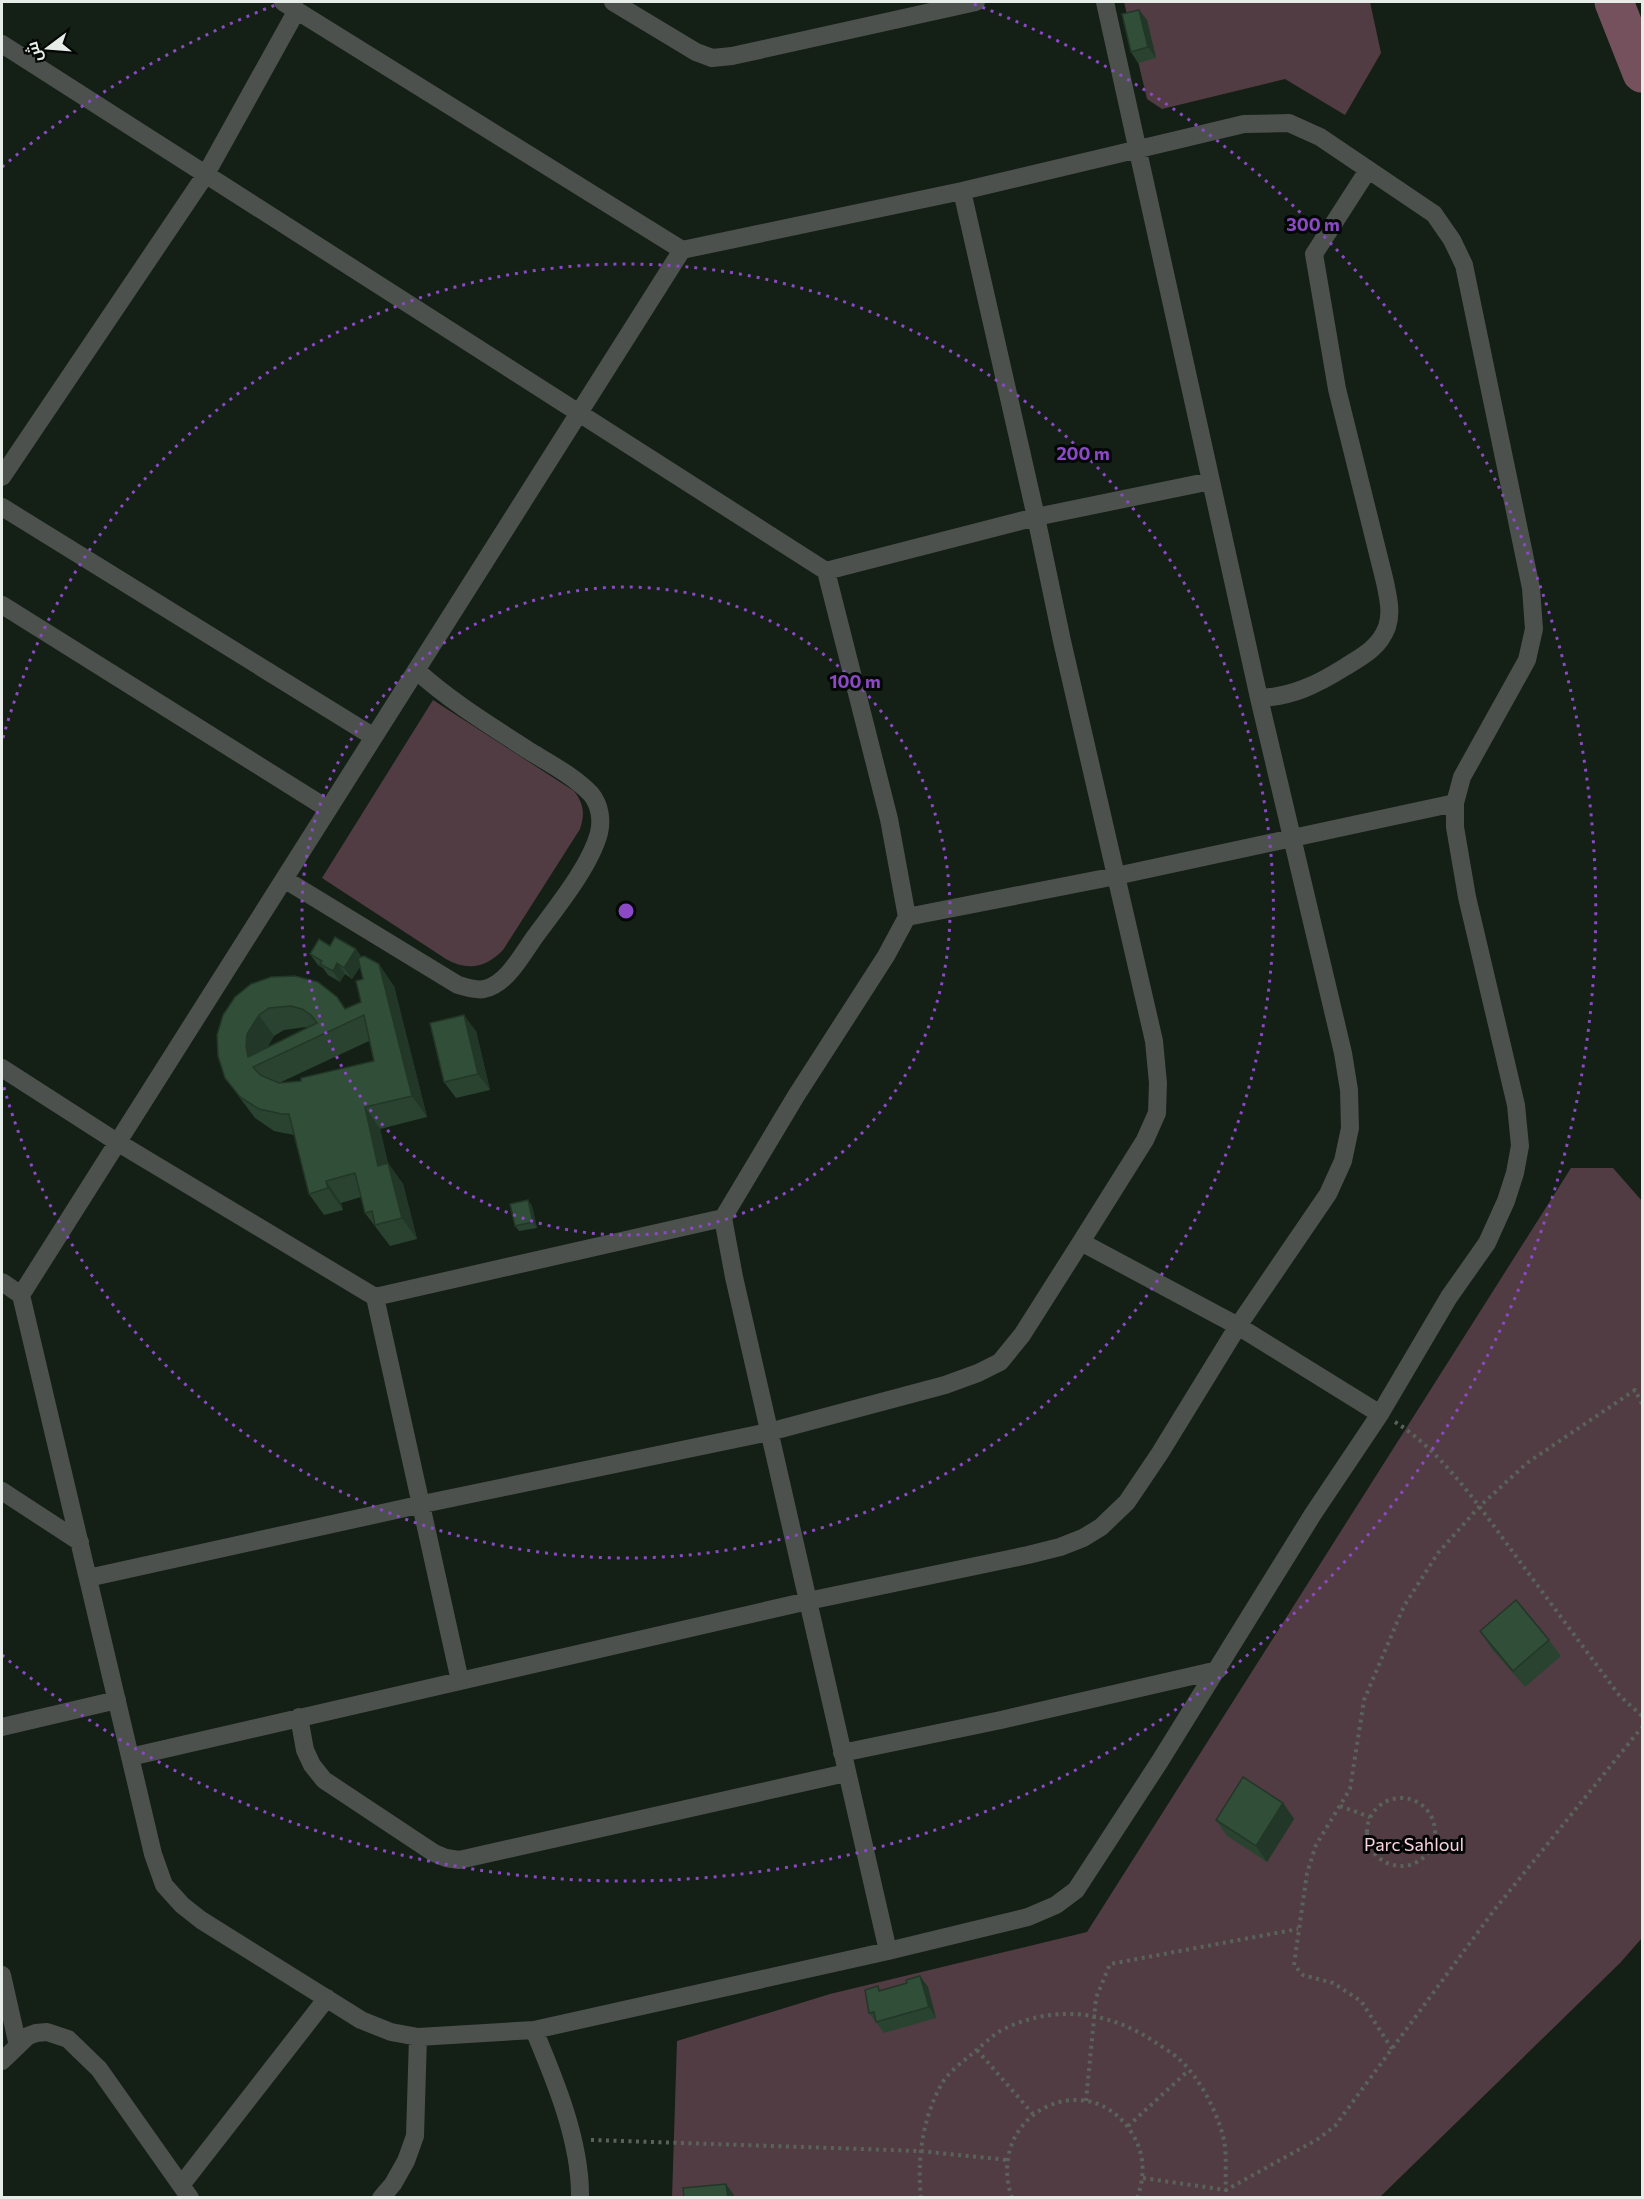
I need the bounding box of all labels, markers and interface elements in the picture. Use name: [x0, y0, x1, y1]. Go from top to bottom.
north arrow: [18, 18, 78, 78]
text: ش: [21, 40, 46, 65]
text: 300 m: [1286, 213, 1340, 235]
text: 200 m: [1056, 442, 1110, 464]
text: 100 m: [829, 670, 881, 692]
centre of rings: [616, 901, 636, 921]
park label: Parc Sahloul: [1364, 1833, 1464, 1855]

